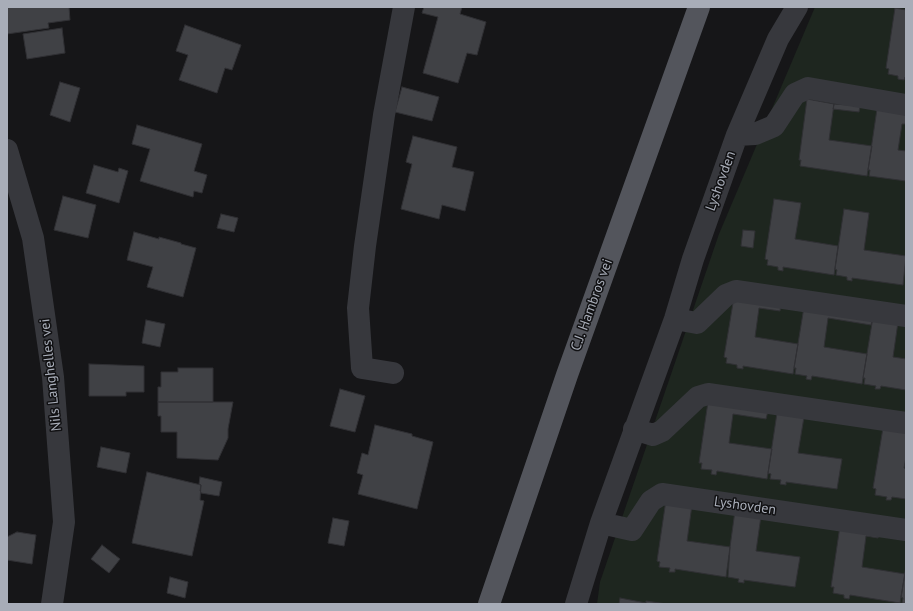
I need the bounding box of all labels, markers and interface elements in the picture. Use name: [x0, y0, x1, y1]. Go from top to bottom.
street label: Lyshovden: [702, 149, 740, 213]
street label: C.J. Hambros vei: [568, 257, 616, 353]
street label: Nils Langhelles vei: [37, 318, 65, 432]
street label: Lyshovden: [713, 493, 777, 519]

